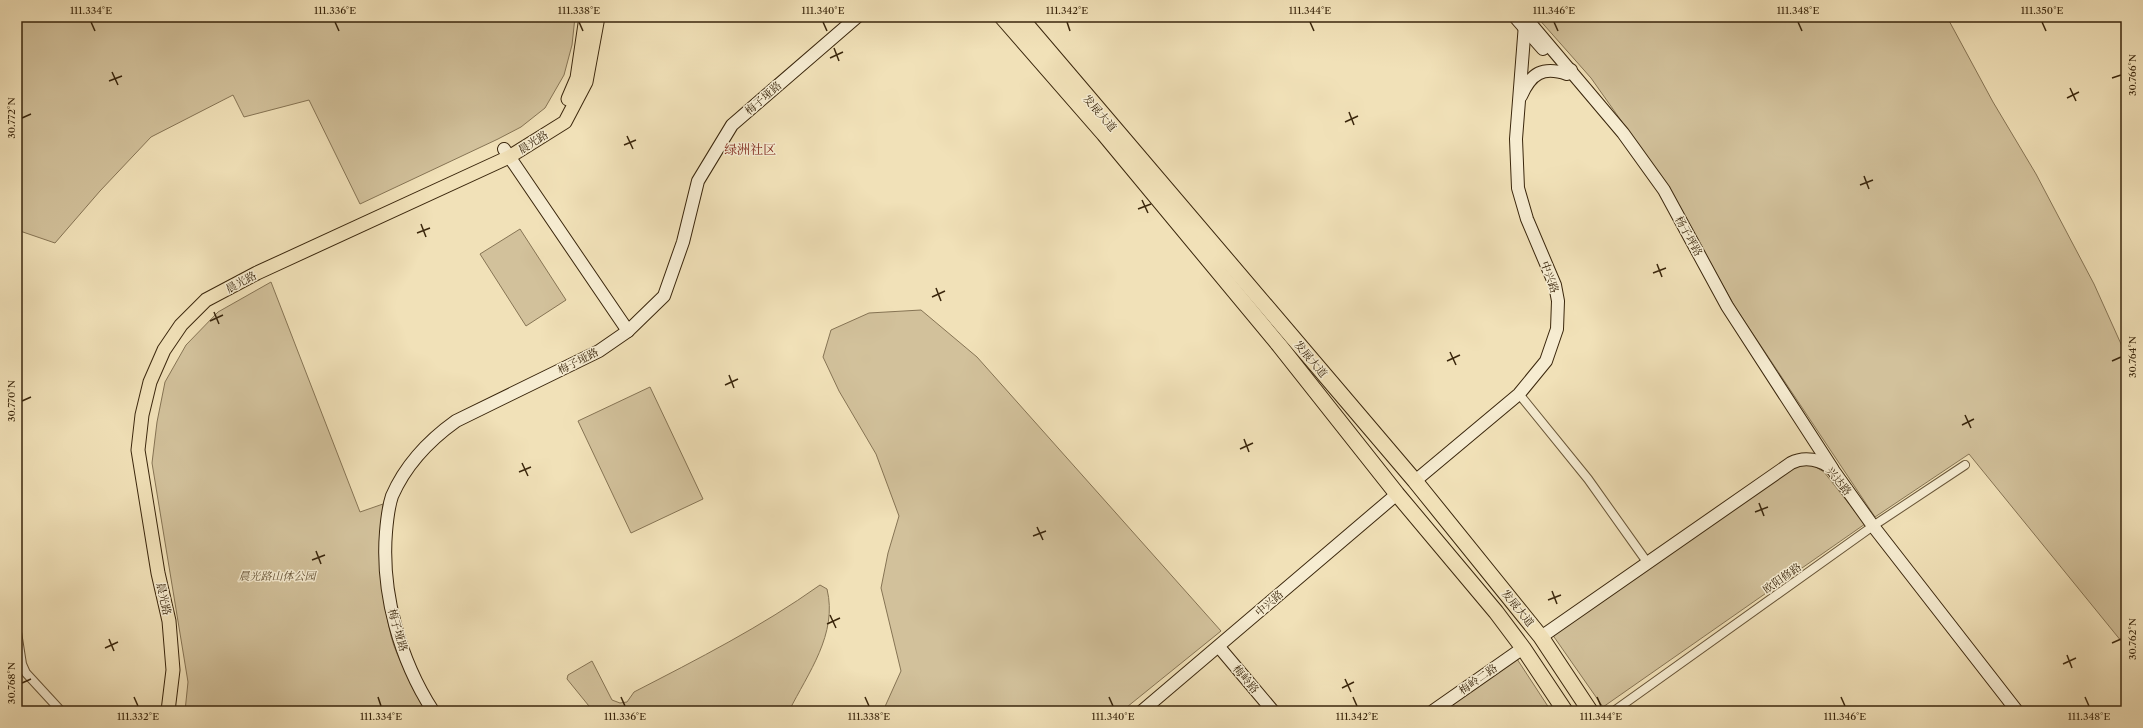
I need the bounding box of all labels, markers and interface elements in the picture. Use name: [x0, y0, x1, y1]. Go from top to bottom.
text: 111.334°E: [70, 4, 112, 17]
text: 111.336°E: [314, 4, 356, 17]
text: 111.338°E: [558, 4, 600, 17]
text: 111.340°E: [801, 4, 845, 17]
text: 111.342°E: [1046, 4, 1088, 17]
text: 111.344°E: [1289, 4, 1331, 17]
text: 111.346°E: [1533, 4, 1575, 17]
text: 111.348°E: [1777, 4, 1819, 17]
text: 111.350°E: [2021, 4, 2063, 17]
text: 30.766°N: [2126, 54, 2139, 96]
street label: 梅子垭路: [742, 78, 784, 118]
street label: 发展大道: [1080, 92, 1120, 134]
text: 30.772°N: [5, 97, 18, 139]
street label: 晨光路: [515, 127, 551, 157]
district label: 绿洲社区: [724, 141, 776, 157]
street label: 杨子坪路: [1672, 213, 1706, 259]
street label: 中兴路: [1538, 259, 1562, 295]
street label: 晨光路: [223, 268, 259, 296]
text: 30.764°N: [2126, 336, 2139, 378]
street label: 发展大道: [1291, 338, 1331, 380]
street label: 梅子垭路: [555, 345, 601, 377]
text: 30.770°N: [5, 380, 18, 422]
street label: 兴达路: [1823, 464, 1855, 498]
street label: 欧阳修路: [1760, 560, 1804, 596]
park label: 晨光路山体公园: [239, 569, 317, 583]
street label: 晨光路: [153, 581, 175, 617]
street label: 发展大道: [1499, 586, 1537, 630]
street label: 中兴路: [1252, 587, 1286, 619]
street label: 梅子垭路: [385, 607, 411, 653]
text: 30.762°N: [2126, 618, 2139, 660]
street label: 梅岭二路: [1456, 661, 1500, 697]
text: 30.768°N: [5, 662, 18, 704]
street label: 梅岭路: [1230, 662, 1262, 696]
text: 111.332°E: [117, 710, 159, 723]
text: 111.334°E: [360, 710, 402, 723]
text: 111.336°E: [604, 710, 646, 723]
text: 111.338°E: [848, 710, 890, 723]
text: 111.340°E: [1091, 710, 1135, 723]
text: 111.342°E: [1336, 710, 1378, 723]
text: 111.344°E: [1580, 710, 1622, 723]
text: 111.346°E: [1824, 710, 1866, 723]
text: 111.348°E: [2068, 710, 2110, 723]

